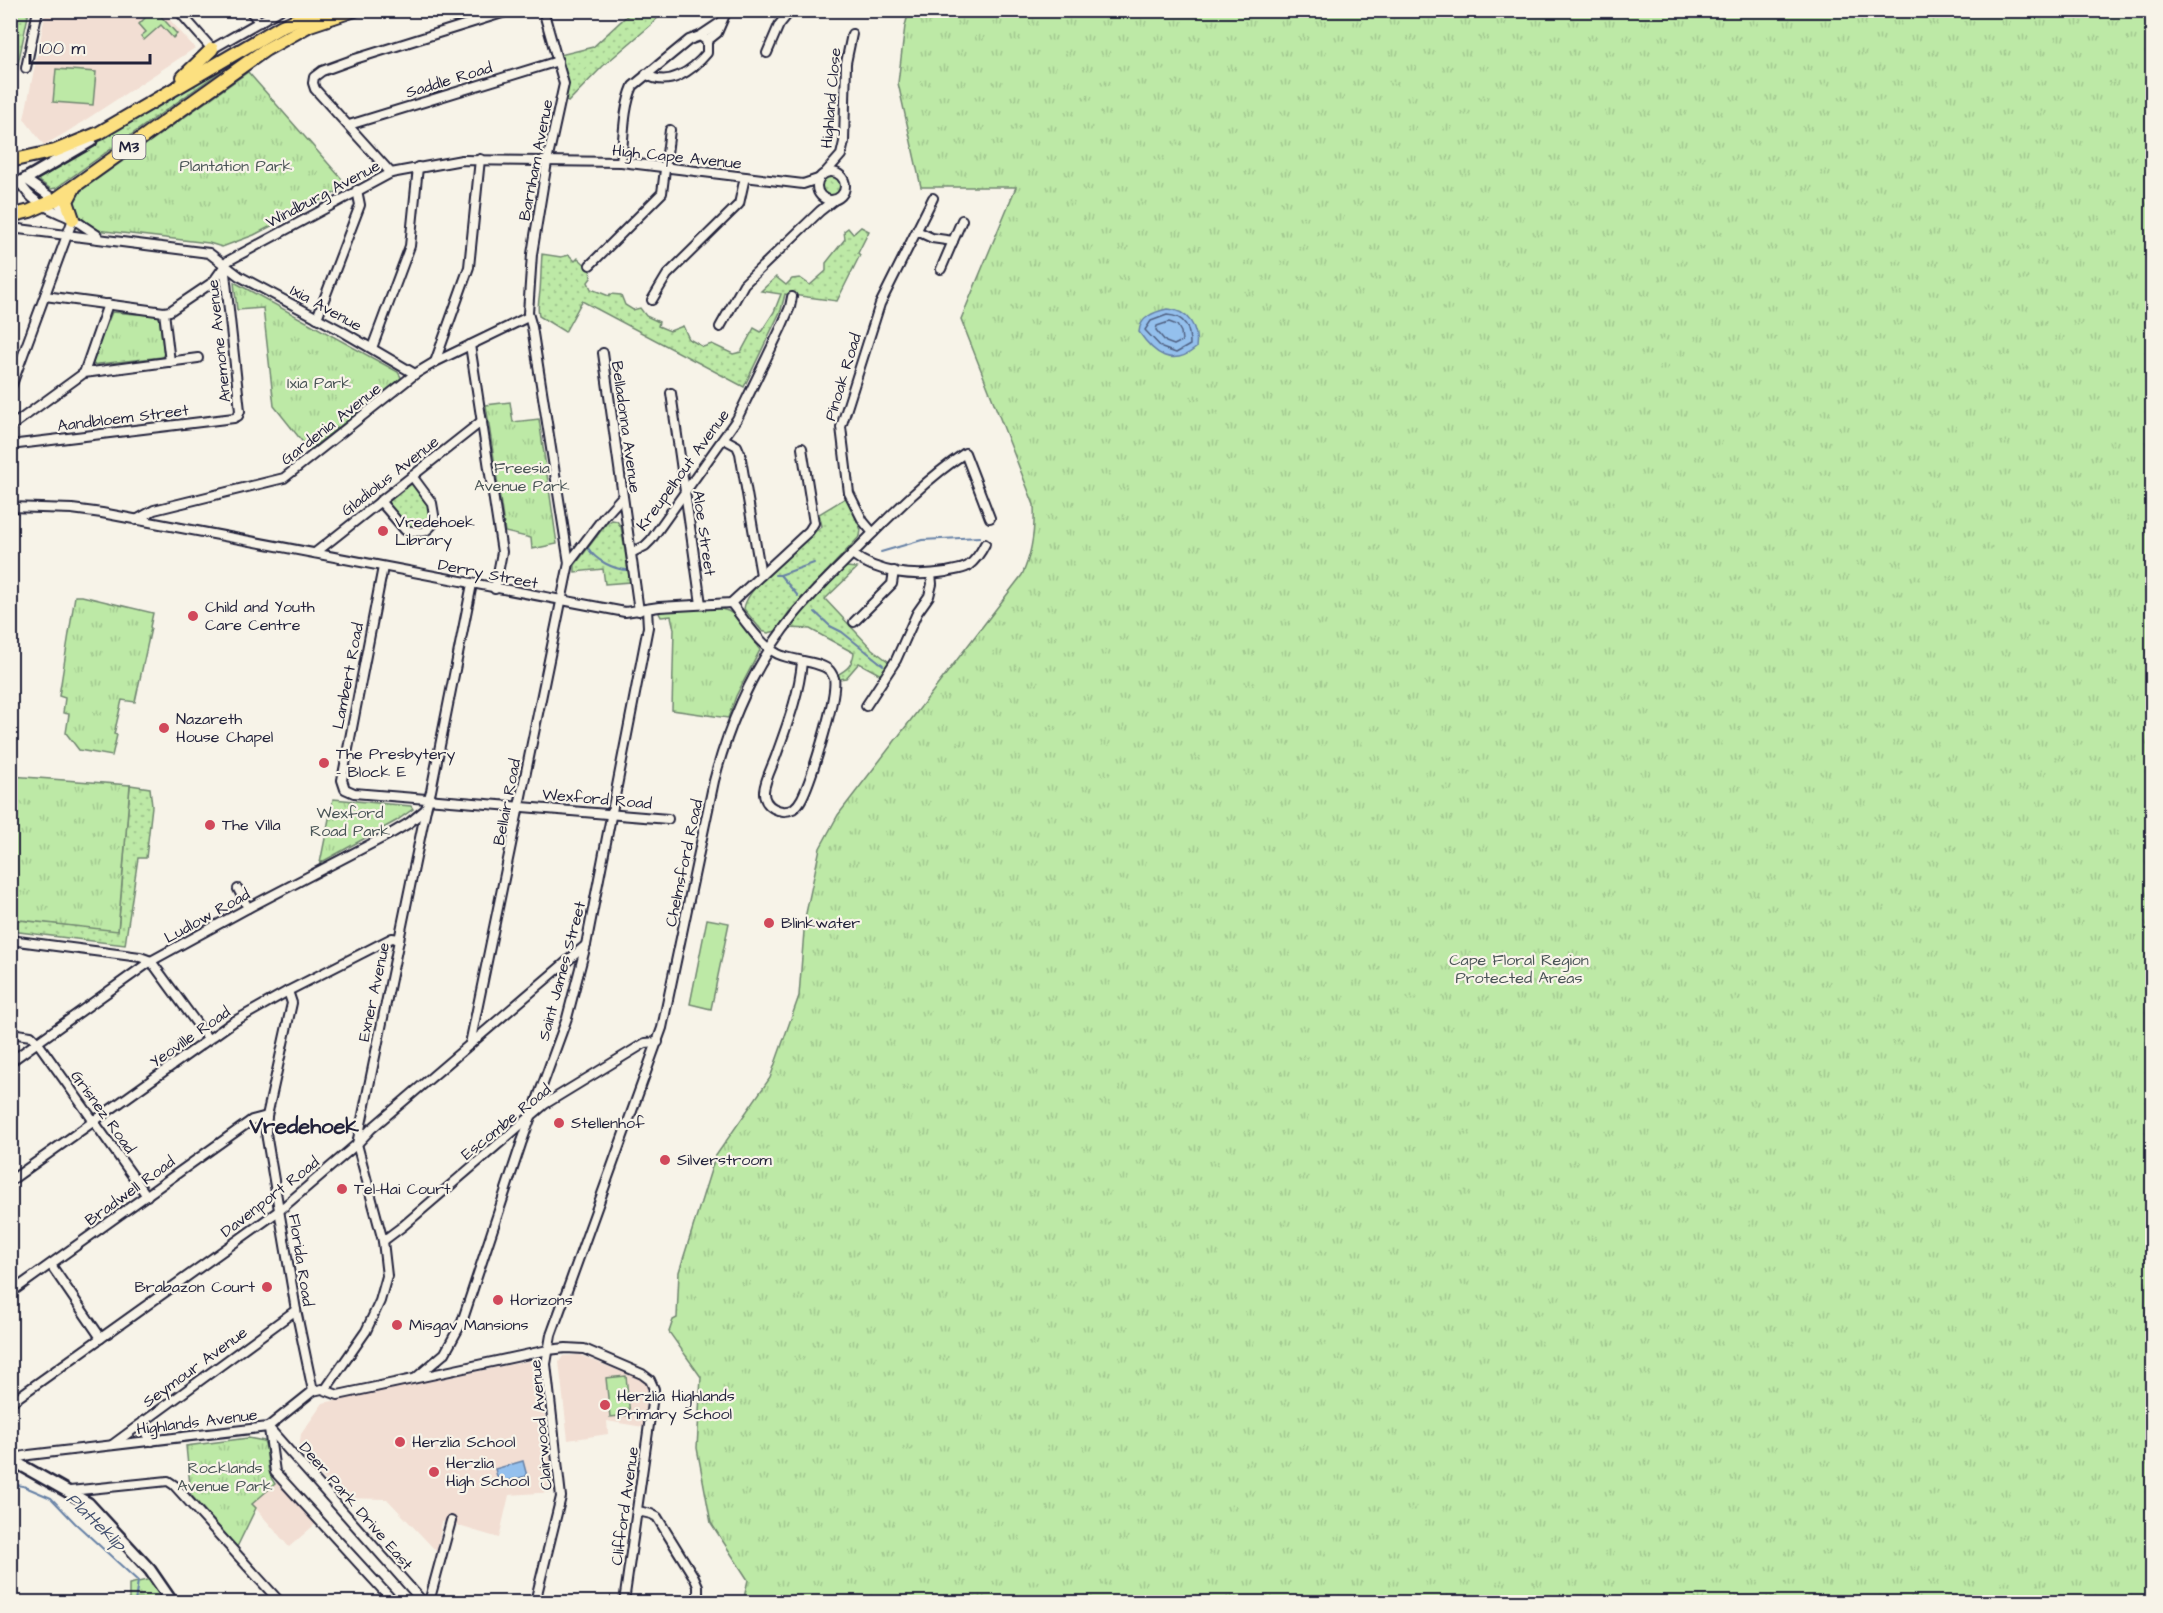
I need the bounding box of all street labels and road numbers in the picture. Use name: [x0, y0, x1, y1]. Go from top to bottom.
street label: Highland Close: [816, 46, 847, 149]
street label: Saddle Road: [403, 56, 495, 104]
street label: Barnham Avenue: [513, 97, 559, 223]
road number: M3: [112, 135, 146, 159]
street label: High Cape Avenue: [611, 139, 743, 176]
street label: Windburg Avenue: [262, 154, 385, 234]
street label: Anemone Avenue: [202, 278, 236, 404]
street label: Ixia Avenue: [286, 279, 366, 337]
street label: Pinoak Road: [819, 330, 867, 424]
street label: Belladonna Avenue: [606, 360, 646, 495]
street label: Gardenia Avenue: [276, 378, 386, 470]
street label: Aandbloem Street: [56, 399, 190, 437]
street label: Kreupelhout Avenue: [631, 404, 735, 535]
street label: Gladiolus Avenue: [337, 431, 444, 521]
street label: Aloe Street: [687, 489, 721, 578]
street label: Derry Street: [436, 554, 540, 596]
street label: Lambert Road: [327, 621, 369, 731]
street label: Bellair Road: [488, 757, 526, 847]
street label: Wexford Road: [541, 783, 653, 815]
street label: Chelmsford Road: [660, 797, 708, 929]
street label: Ludlow Road: [160, 883, 254, 949]
street label: Saint James Street: [533, 898, 591, 1043]
street label: Exner Avenue: [353, 940, 395, 1044]
street label: Yeoville Road: [145, 1001, 235, 1073]
street label: Grisnez Road: [65, 1066, 141, 1158]
street label: Escombe Road: [456, 1079, 556, 1165]
street label: Bradwell Road: [81, 1151, 179, 1231]
street label: Davenport Road: [216, 1151, 324, 1243]
street label: Florida Road: [283, 1212, 319, 1308]
street label: Seymour Avenue: [138, 1321, 253, 1413]
street label: Clairwood Avenue: [524, 1359, 558, 1491]
street label: Highlands Avenue: [135, 1404, 259, 1441]
street label: Deer Park Drive East: [294, 1437, 418, 1575]
street label: Clifford Avenue: [606, 1445, 644, 1567]

